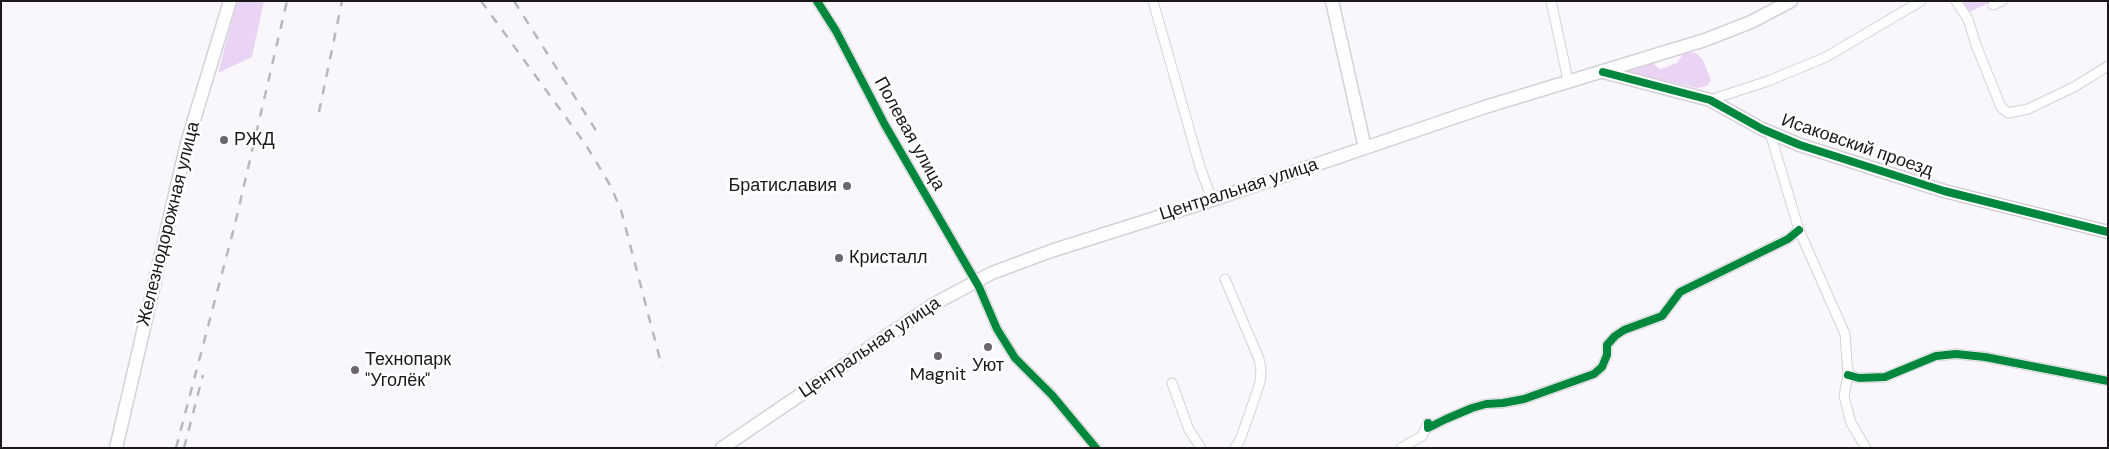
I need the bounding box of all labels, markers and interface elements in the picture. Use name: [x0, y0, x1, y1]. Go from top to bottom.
street label: Полевая улица: [869, 73, 949, 195]
street label: Исаковский проезд: [1778, 110, 1936, 182]
street label: Железнодорожная улица: [133, 119, 205, 329]
place label: РЖД: [234, 129, 275, 151]
marker: РЖД: [218, 134, 230, 146]
street label: Центральная улица: [1157, 154, 1321, 226]
place label: Братиславия: [728, 175, 837, 197]
marker: Братиславия: [841, 180, 853, 192]
place label: Кристалл: [849, 247, 928, 269]
marker: Кристалл: [833, 252, 845, 264]
street label: Центральная улица: [795, 293, 945, 403]
marker: Уют: [982, 341, 994, 353]
place label: Технопарк "Уголёк": [365, 349, 451, 392]
marker: Magnit: [932, 350, 944, 362]
place label: Уют: [972, 355, 1004, 377]
marker: Технопарк "Уголёк": [349, 364, 361, 376]
place label: Magnit: [910, 364, 966, 386]

